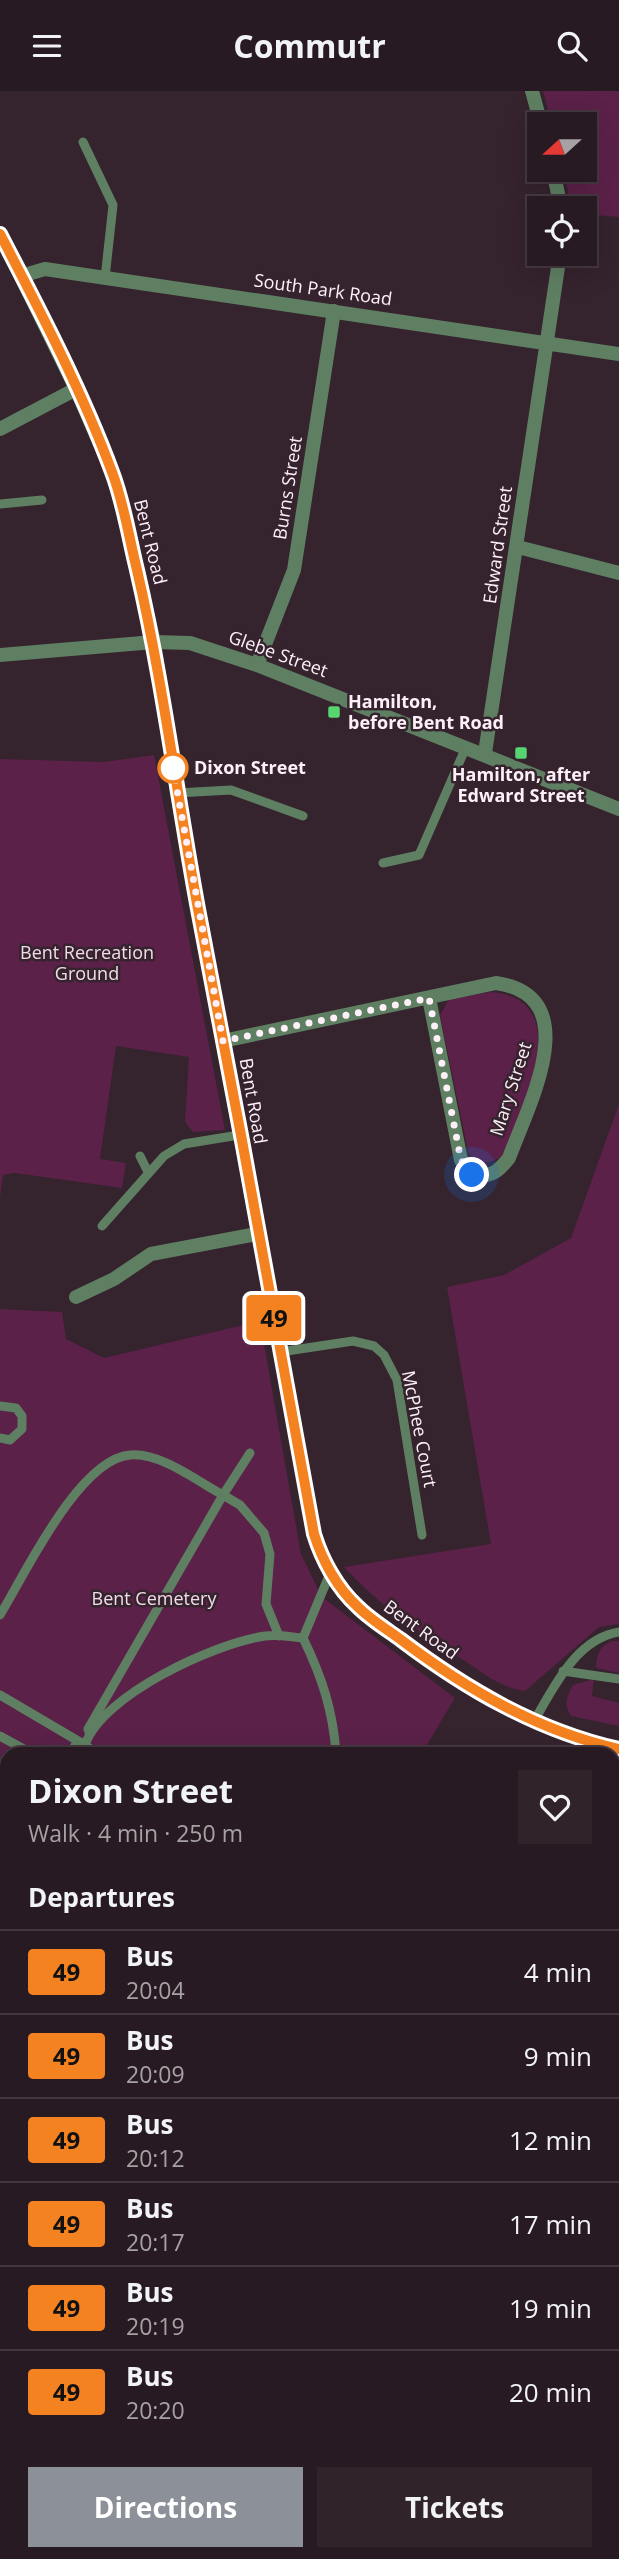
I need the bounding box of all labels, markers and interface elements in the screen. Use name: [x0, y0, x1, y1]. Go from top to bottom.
text: Commutr: [233, 24, 386, 67]
icon: menu: [28, 27, 66, 65]
icon: search: [553, 27, 591, 65]
north arrow: [527, 112, 597, 182]
map controls: [527, 112, 597, 266]
button: locate: [527, 196, 597, 266]
street label: South Park Road: [253, 267, 394, 311]
street label: Burns Street: [267, 434, 307, 541]
street label: Edward Street: [477, 485, 517, 605]
street label: Bent Road: [129, 497, 173, 587]
street label: Glebe Street: [225, 624, 331, 682]
place label: Hamilton, before Bent Road: [348, 689, 504, 734]
marker: Hamilton, before Bent Road: [326, 704, 342, 720]
marker: Hamilton, after Edward Street: [513, 745, 529, 761]
marker: Dixon Street: [158, 753, 188, 783]
place label: Dixon Street: [194, 755, 306, 779]
place label: Hamilton, after Edward Street: [452, 762, 590, 807]
park label: Bent Recreation Ground: [20, 940, 154, 985]
street label: Mary Street: [484, 1039, 537, 1139]
street label: Bent Road: [235, 1056, 273, 1146]
your location: [454, 1157, 489, 1192]
line badge: 49: [243, 1295, 306, 1341]
text: 49: [260, 1301, 288, 1334]
street label: McPhee Court: [397, 1368, 443, 1489]
park label: Bent Cemetery: [92, 1586, 217, 1610]
street label: Bent Road: [379, 1594, 464, 1664]
text: Dixon Street: [28, 1768, 233, 1813]
button: heart: [518, 1770, 592, 1844]
text: Walk · 4 min · 250 m: [28, 1817, 243, 1849]
text: Departures: [28, 1879, 175, 1915]
text: Bus: [126, 1938, 173, 1974]
text: 4 min: [524, 1954, 592, 1990]
text: 49: [53, 1955, 80, 1988]
text: 20:04: [126, 1974, 185, 2006]
text: Bus: [126, 2022, 173, 2058]
text: 9 min: [524, 2038, 592, 2074]
text: 49: [53, 2039, 80, 2072]
text: 20:09: [126, 2058, 185, 2090]
text: Bus: [126, 2106, 173, 2142]
text: 12 min: [509, 2122, 592, 2158]
text: 49: [53, 2123, 80, 2156]
text: 20:12: [126, 2142, 185, 2174]
text: Bus: [126, 2190, 173, 2226]
text: 17 min: [509, 2206, 592, 2242]
text: 49: [53, 2207, 80, 2240]
text: 20:17: [126, 2226, 185, 2258]
text: Bus: [126, 2274, 173, 2310]
text: 19 min: [509, 2290, 592, 2326]
text: 49: [53, 2291, 80, 2324]
text: 20:19: [126, 2310, 185, 2342]
text: Bus: [126, 2358, 173, 2394]
text: 20 min: [509, 2374, 592, 2410]
text: 49: [53, 2375, 80, 2408]
text: 20:20: [126, 2394, 185, 2426]
button: Directions: [28, 2467, 303, 2547]
button: Tickets: [317, 2467, 592, 2547]

